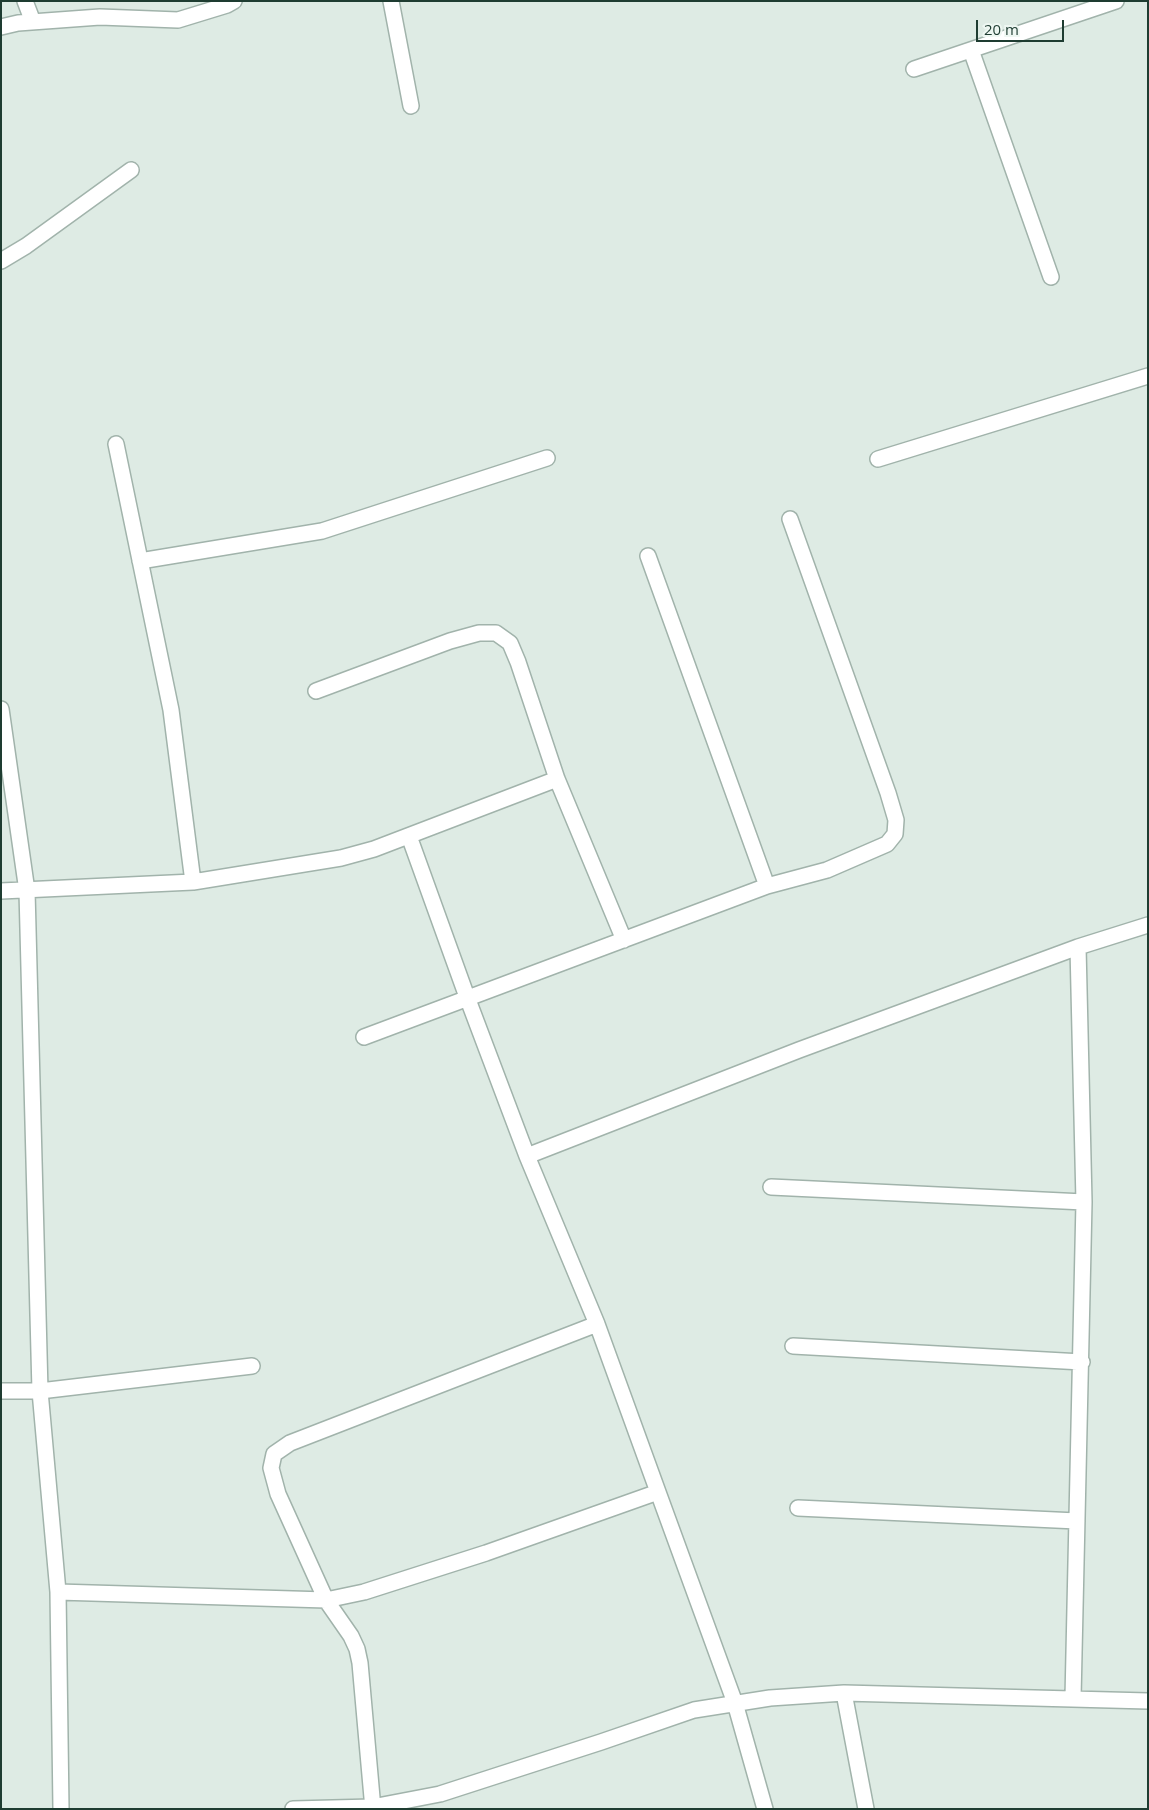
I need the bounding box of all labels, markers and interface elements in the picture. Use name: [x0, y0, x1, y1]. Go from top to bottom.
scale bar: [979, 10, 1066, 42]
text: 20 m: [984, 19, 1019, 39]

